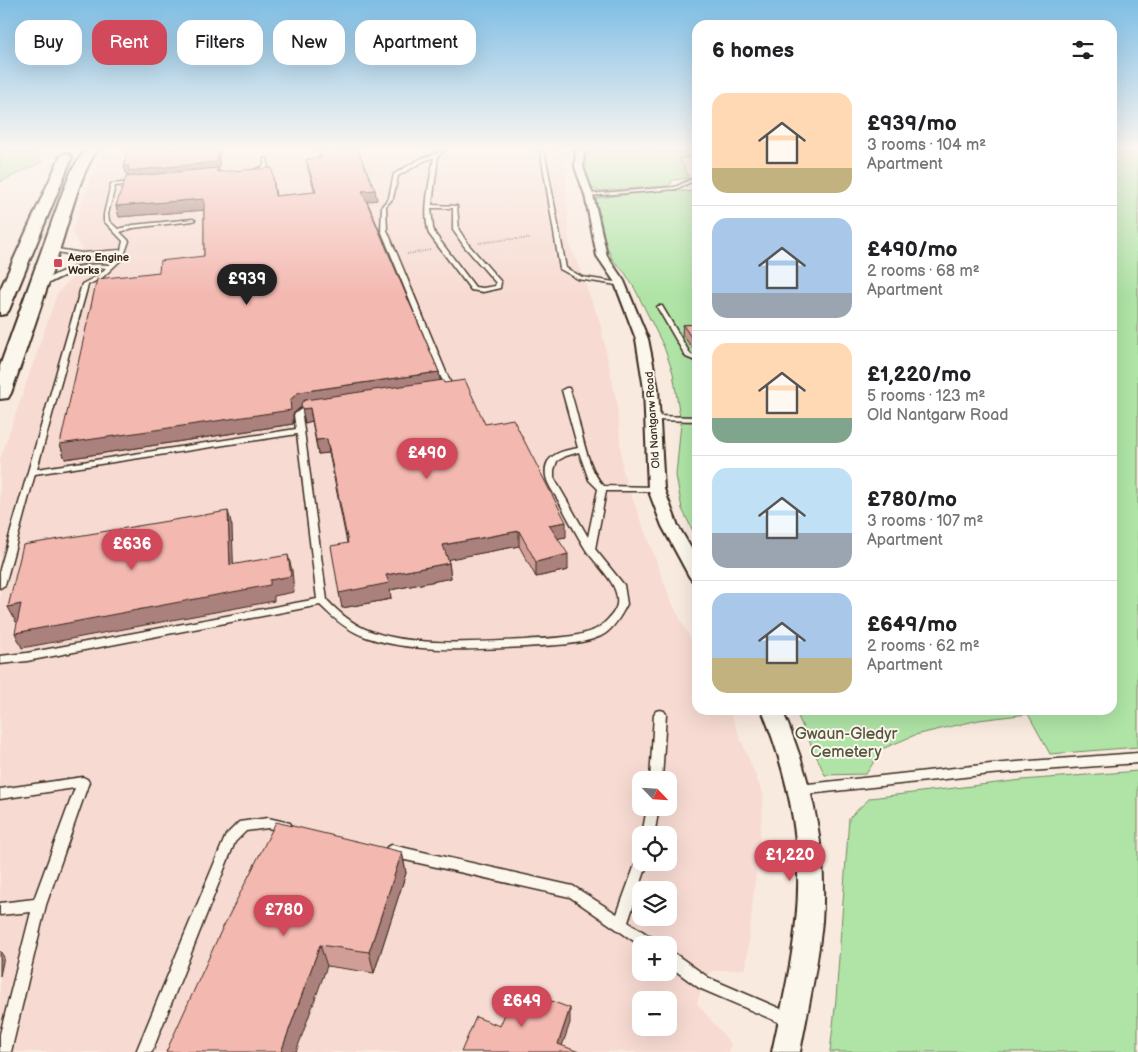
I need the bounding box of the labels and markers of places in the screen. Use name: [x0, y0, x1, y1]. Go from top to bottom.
place label: Aero Engine Works: [67, 251, 129, 277]
marker: Aero Engine Works: [52, 257, 64, 269]
pin: £939: [217, 264, 277, 306]
pin: £490: [397, 438, 457, 480]
pin: £636: [102, 528, 162, 571]
pin: £1,220: [749, 840, 831, 882]
pin: £780: [254, 894, 314, 937]
pin: £649: [492, 986, 552, 1028]

